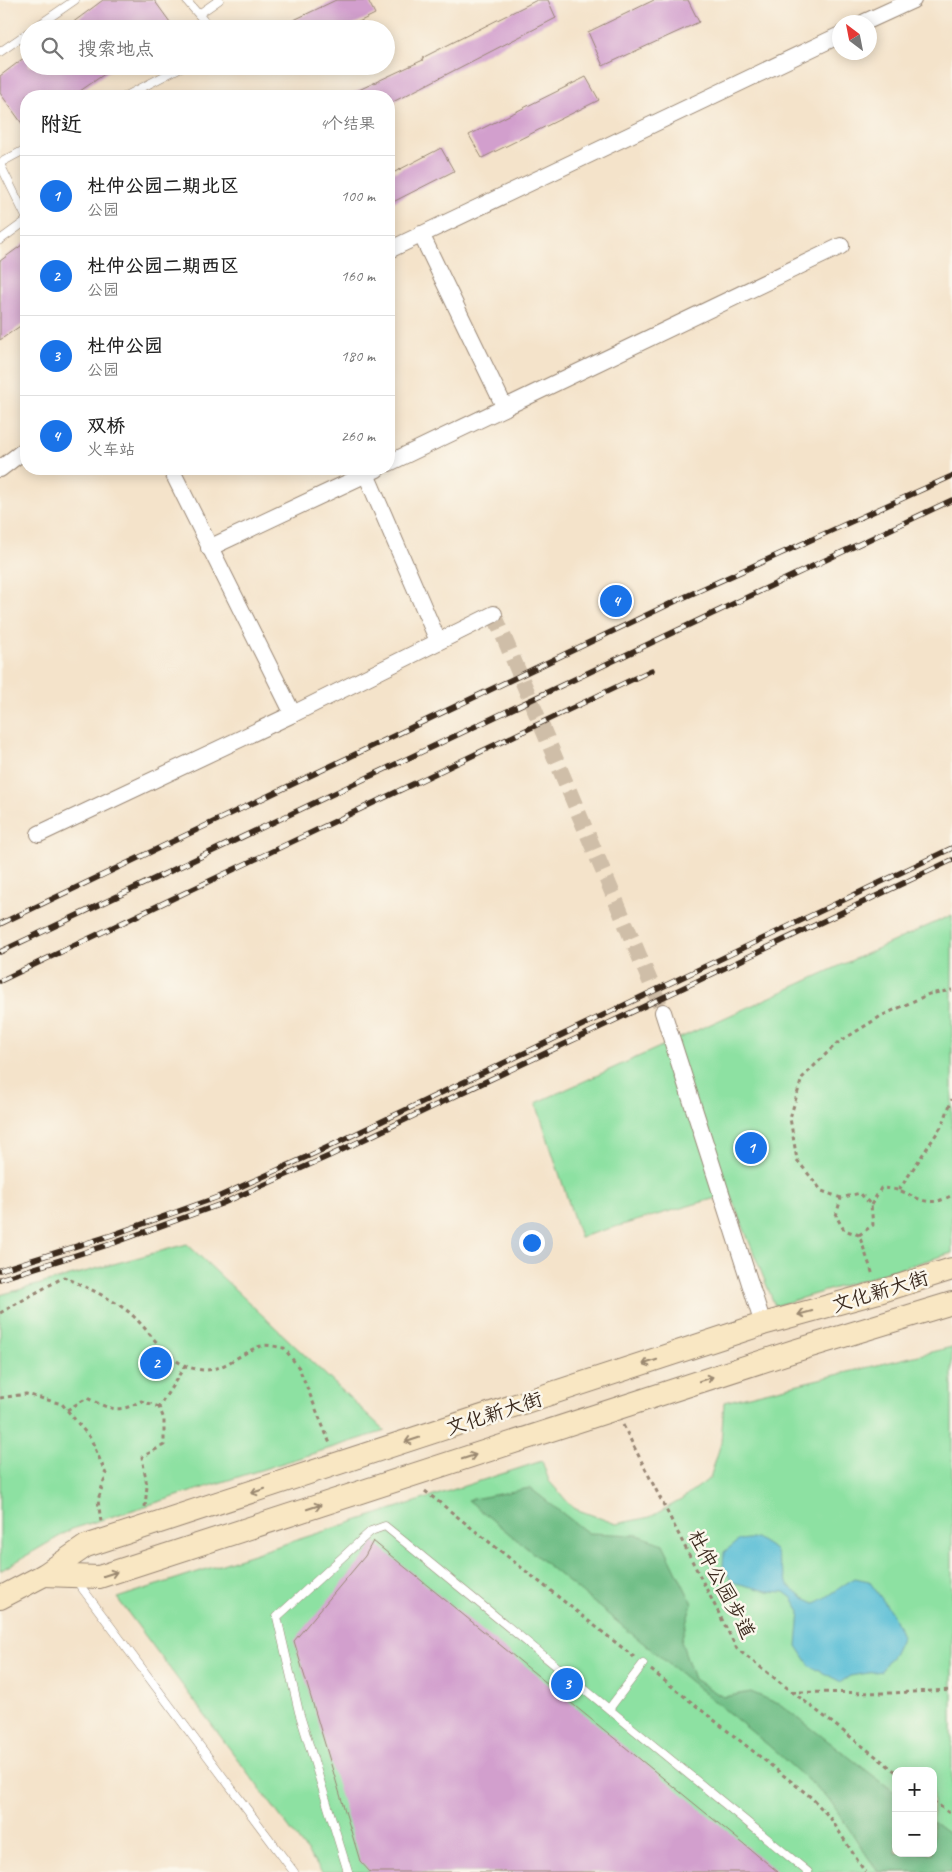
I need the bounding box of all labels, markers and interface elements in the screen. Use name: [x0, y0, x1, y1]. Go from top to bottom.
north arrow: [832, 15, 877, 60]
search box: [20, 20, 395, 75]
icon: search: [38, 34, 66, 62]
text: 搜索地点: [78, 37, 154, 61]
text: 附近: [40, 111, 82, 137]
text: 4个结果: [320, 114, 375, 134]
text: 杜仲公园二期北区: [87, 174, 239, 198]
text: 1: [52, 186, 60, 206]
text: 100 m: [341, 186, 375, 206]
text: 公园: [87, 200, 119, 220]
text: 杜仲公园二期西区: [87, 254, 239, 278]
text: 2: [52, 266, 60, 286]
text: 160 m: [341, 266, 375, 286]
text: 公园: [87, 280, 119, 300]
text: 杜仲公园: [87, 334, 163, 358]
text: 3: [52, 346, 60, 366]
text: 180 m: [341, 346, 375, 366]
text: 公园: [87, 360, 119, 380]
text: 双桥: [87, 414, 125, 438]
text: 4: [52, 426, 60, 446]
text: 260 m: [341, 426, 375, 446]
text: 火车站: [87, 440, 135, 460]
pin: 4: [600, 582, 632, 620]
pin: 1: [735, 1129, 767, 1167]
your location: [519, 1230, 545, 1256]
street label: 文化新大街: [829, 1265, 932, 1318]
one-way arrow: [797, 1308, 813, 1318]
pin: 2: [140, 1344, 172, 1382]
one-way arrow: [642, 1357, 658, 1367]
one-way arrow: [698, 1374, 714, 1384]
street label: 文化新大街: [443, 1386, 546, 1441]
one-way arrow: [405, 1436, 421, 1446]
one-way arrow: [460, 1452, 476, 1461]
one-way arrow: [250, 1486, 266, 1496]
one-way arrow: [306, 1502, 321, 1511]
street label: 杜仲公园步道: [682, 1525, 761, 1643]
one-way arrow: [101, 1569, 117, 1578]
pin: 3: [551, 1665, 583, 1703]
map controls: [892, 1767, 937, 1857]
button: +: [892, 1767, 937, 1812]
button: −: [892, 1812, 937, 1857]

